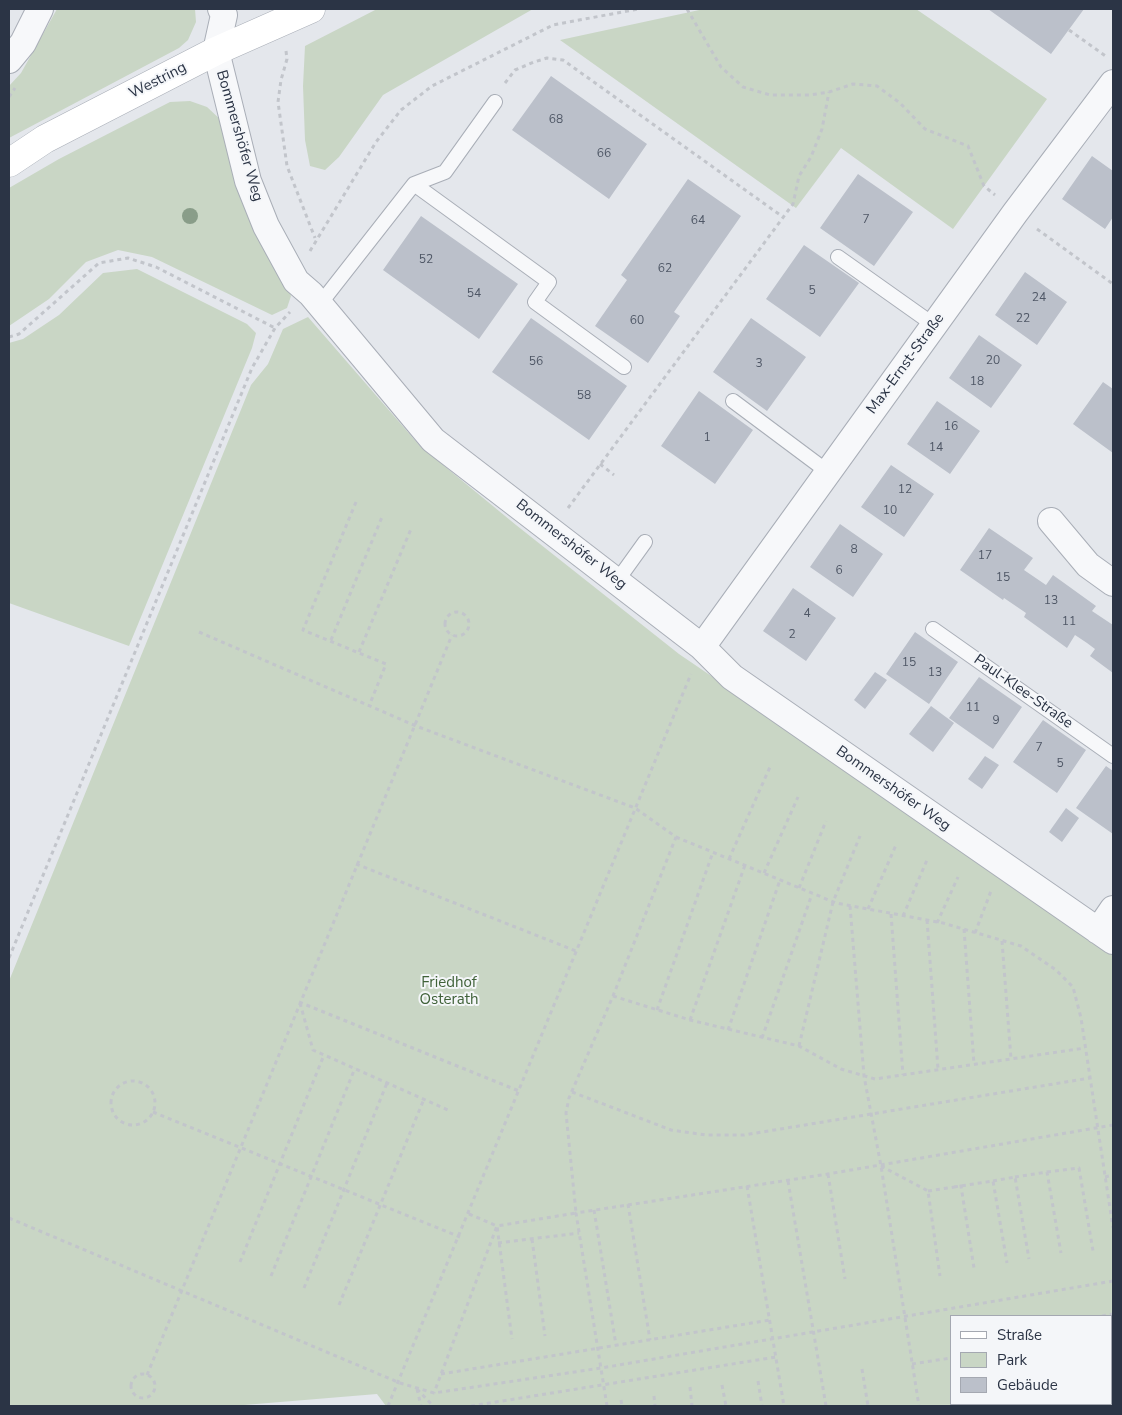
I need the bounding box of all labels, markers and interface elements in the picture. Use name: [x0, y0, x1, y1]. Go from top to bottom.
street label: Westring: [126, 59, 190, 103]
street label: Bommershöfer Weg: [212, 68, 266, 204]
house number: 68: [549, 113, 563, 127]
house number: 66: [597, 147, 611, 161]
house number: 7: [862, 213, 870, 227]
house number: 64: [691, 214, 705, 228]
house number: 52: [419, 253, 433, 267]
house number: 62: [658, 262, 672, 276]
house number: 5: [808, 284, 816, 298]
house number: 54: [467, 287, 481, 301]
house number: 24: [1032, 291, 1046, 305]
street label: Max-Ernst-Straße: [863, 310, 949, 418]
house number: 22: [1016, 312, 1030, 326]
house number: 60: [630, 314, 644, 328]
house number: 20: [986, 354, 1000, 368]
house number: 56: [529, 355, 543, 369]
house number: 3: [755, 357, 763, 371]
house number: 18: [970, 375, 984, 389]
house number: 58: [577, 389, 591, 403]
house number: 16: [944, 420, 958, 434]
house number: 1: [703, 431, 711, 445]
house number: 14: [929, 441, 943, 455]
house number: 12: [898, 483, 912, 497]
street label: Bommershöfer Weg: [512, 496, 630, 594]
house number: 10: [883, 504, 897, 518]
house number: 8: [850, 543, 858, 557]
house number: 17: [978, 549, 992, 563]
house number: 6: [835, 564, 843, 578]
house number: 15: [996, 571, 1010, 585]
house number: 13: [1044, 594, 1058, 608]
house number: 4: [803, 607, 811, 621]
house number: 11: [1062, 615, 1076, 629]
house number: 2: [788, 628, 796, 642]
street label: Paul-Klee-Straße: [970, 651, 1076, 733]
house number: 15: [902, 656, 916, 670]
house number: 13: [928, 666, 942, 680]
house number: 11: [966, 701, 980, 715]
house number: 9: [992, 714, 1000, 728]
house number: 7: [1035, 741, 1043, 755]
street label: Bommershöfer Weg: [832, 743, 954, 835]
house number: 5: [1056, 757, 1064, 771]
park label: Friedhof Osterath: [420, 974, 478, 1009]
legend: [950, 1315, 1112, 1405]
text: Straße: [997, 1325, 1042, 1345]
text: Park: [997, 1350, 1027, 1370]
text: Gebäude: [997, 1375, 1058, 1395]

